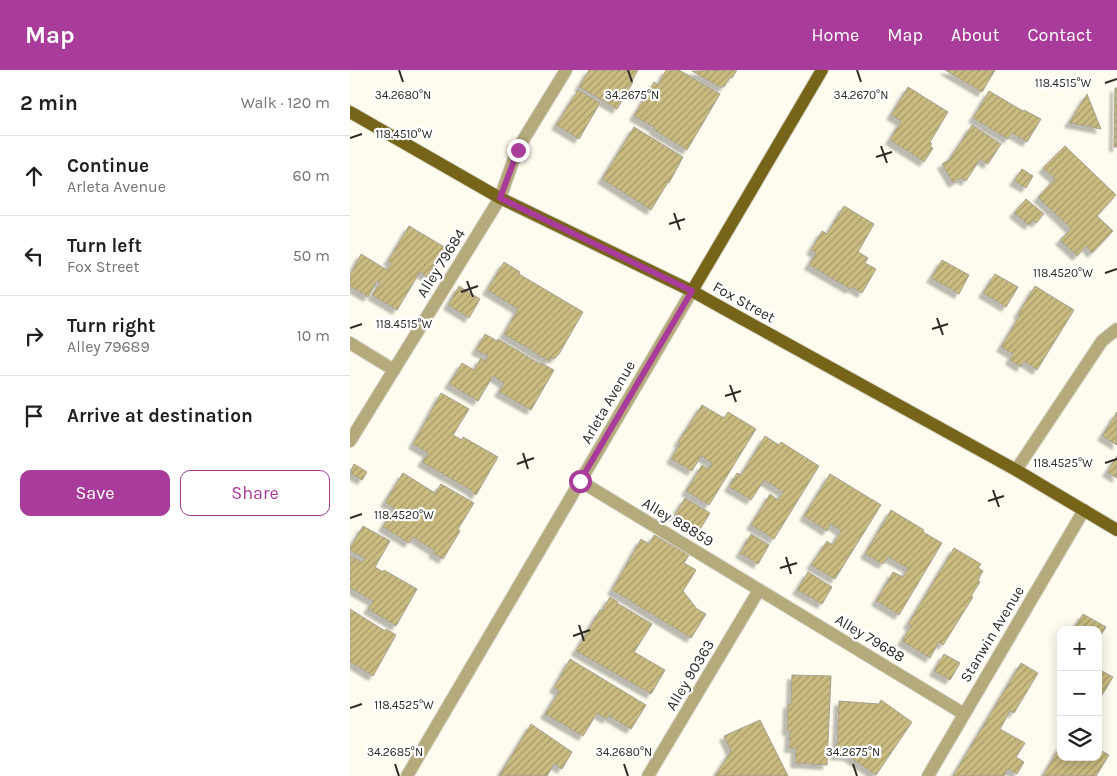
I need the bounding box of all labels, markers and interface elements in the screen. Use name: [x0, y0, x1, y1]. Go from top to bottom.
text: Map: [25, 21, 75, 49]
text: Home: [811, 24, 859, 46]
text: Map: [887, 24, 923, 46]
text: About: [951, 24, 1000, 46]
text: Contact: [1028, 24, 1092, 46]
text: 118.4515°W: [1035, 76, 1092, 90]
text: 34.2680°N: [375, 88, 431, 102]
text: 34.2675°N: [605, 88, 659, 102]
text: 34.2670°N: [834, 88, 888, 102]
text: 2 min: [20, 91, 78, 115]
text: Walk · 120 m: [241, 93, 330, 112]
text: 118.4510°W: [376, 127, 433, 141]
route end: [507, 139, 530, 162]
text: Continue: [67, 155, 149, 177]
icon: ahead: [20, 162, 48, 190]
text: 60 m: [293, 166, 330, 185]
text: Arleta Avenue: [67, 177, 166, 196]
street label: Alley 79684: [413, 225, 469, 301]
text: Turn left: [67, 235, 142, 257]
icon: left: [20, 242, 48, 270]
text: 50 m: [293, 246, 330, 265]
text: Fox Street: [67, 257, 140, 276]
text: 118.4520°W: [1033, 266, 1093, 280]
street label: Fox Street: [710, 278, 778, 327]
text: Turn right: [67, 315, 156, 337]
text: 118.4515°W: [376, 317, 433, 331]
icon: right: [20, 322, 48, 350]
text: 10 m: [296, 326, 330, 345]
text: Alley 79689: [67, 337, 150, 356]
street label: Arleta Avenue: [577, 357, 639, 447]
icon: arrive: [20, 402, 48, 430]
text: Arrive at destination: [67, 405, 253, 427]
text: 118.4525°W: [1033, 456, 1093, 470]
button: Save: [20, 470, 170, 516]
button: Share: [180, 470, 330, 516]
route start: [569, 470, 592, 493]
street label: Alley 88859: [639, 494, 717, 550]
text: 118.4520°W: [374, 508, 434, 522]
street label: Stanwin Avenue: [956, 583, 1028, 685]
street label: Alley 79688: [832, 610, 908, 666]
map controls: [1057, 626, 1102, 761]
button: +: [1057, 626, 1102, 671]
street label: Alley 90363: [662, 636, 718, 714]
button: −: [1057, 671, 1102, 716]
text: 118.4525°W: [374, 698, 434, 712]
button: layers: [1057, 716, 1102, 761]
text: 34.2685°N: [367, 745, 423, 759]
text: 34.2680°N: [596, 745, 652, 759]
text: 34.2675°N: [826, 745, 880, 759]

